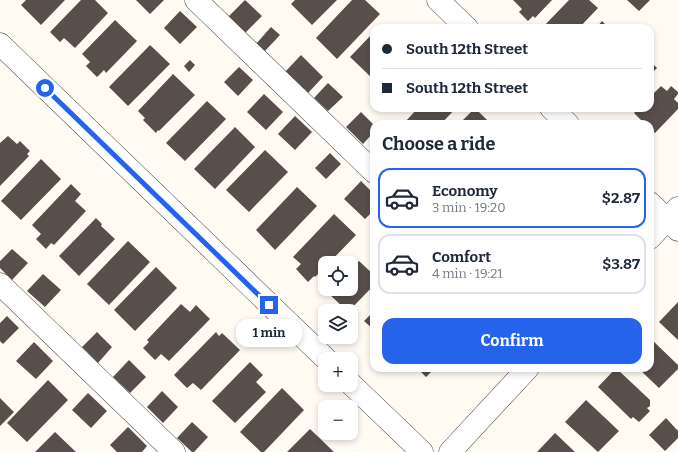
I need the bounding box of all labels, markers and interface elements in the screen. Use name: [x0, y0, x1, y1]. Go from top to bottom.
text: South 12th Street: [406, 40, 528, 58]
route start: [36, 79, 54, 97]
text: South 12th Street: [406, 79, 528, 97]
text: Choose a ride: [382, 133, 495, 155]
icon: car: [384, 180, 420, 216]
text: Economy: [432, 182, 498, 200]
text: $2.87: [602, 189, 640, 207]
text: 3 min · 19:20: [432, 200, 506, 215]
icon: car: [384, 246, 420, 282]
text: Comfort: [432, 248, 491, 266]
text: $3.87: [602, 255, 640, 273]
map controls: [318, 256, 358, 440]
button: locate: [318, 256, 358, 296]
text: 4 min · 19:21: [432, 266, 503, 281]
route end: [260, 296, 278, 314]
button: layers: [318, 304, 358, 344]
button: Confirm: [382, 318, 642, 364]
callout: 1 min: [236, 319, 302, 347]
text: 1 min: [253, 325, 285, 340]
button: +: [318, 352, 358, 392]
button: −: [318, 400, 358, 440]

